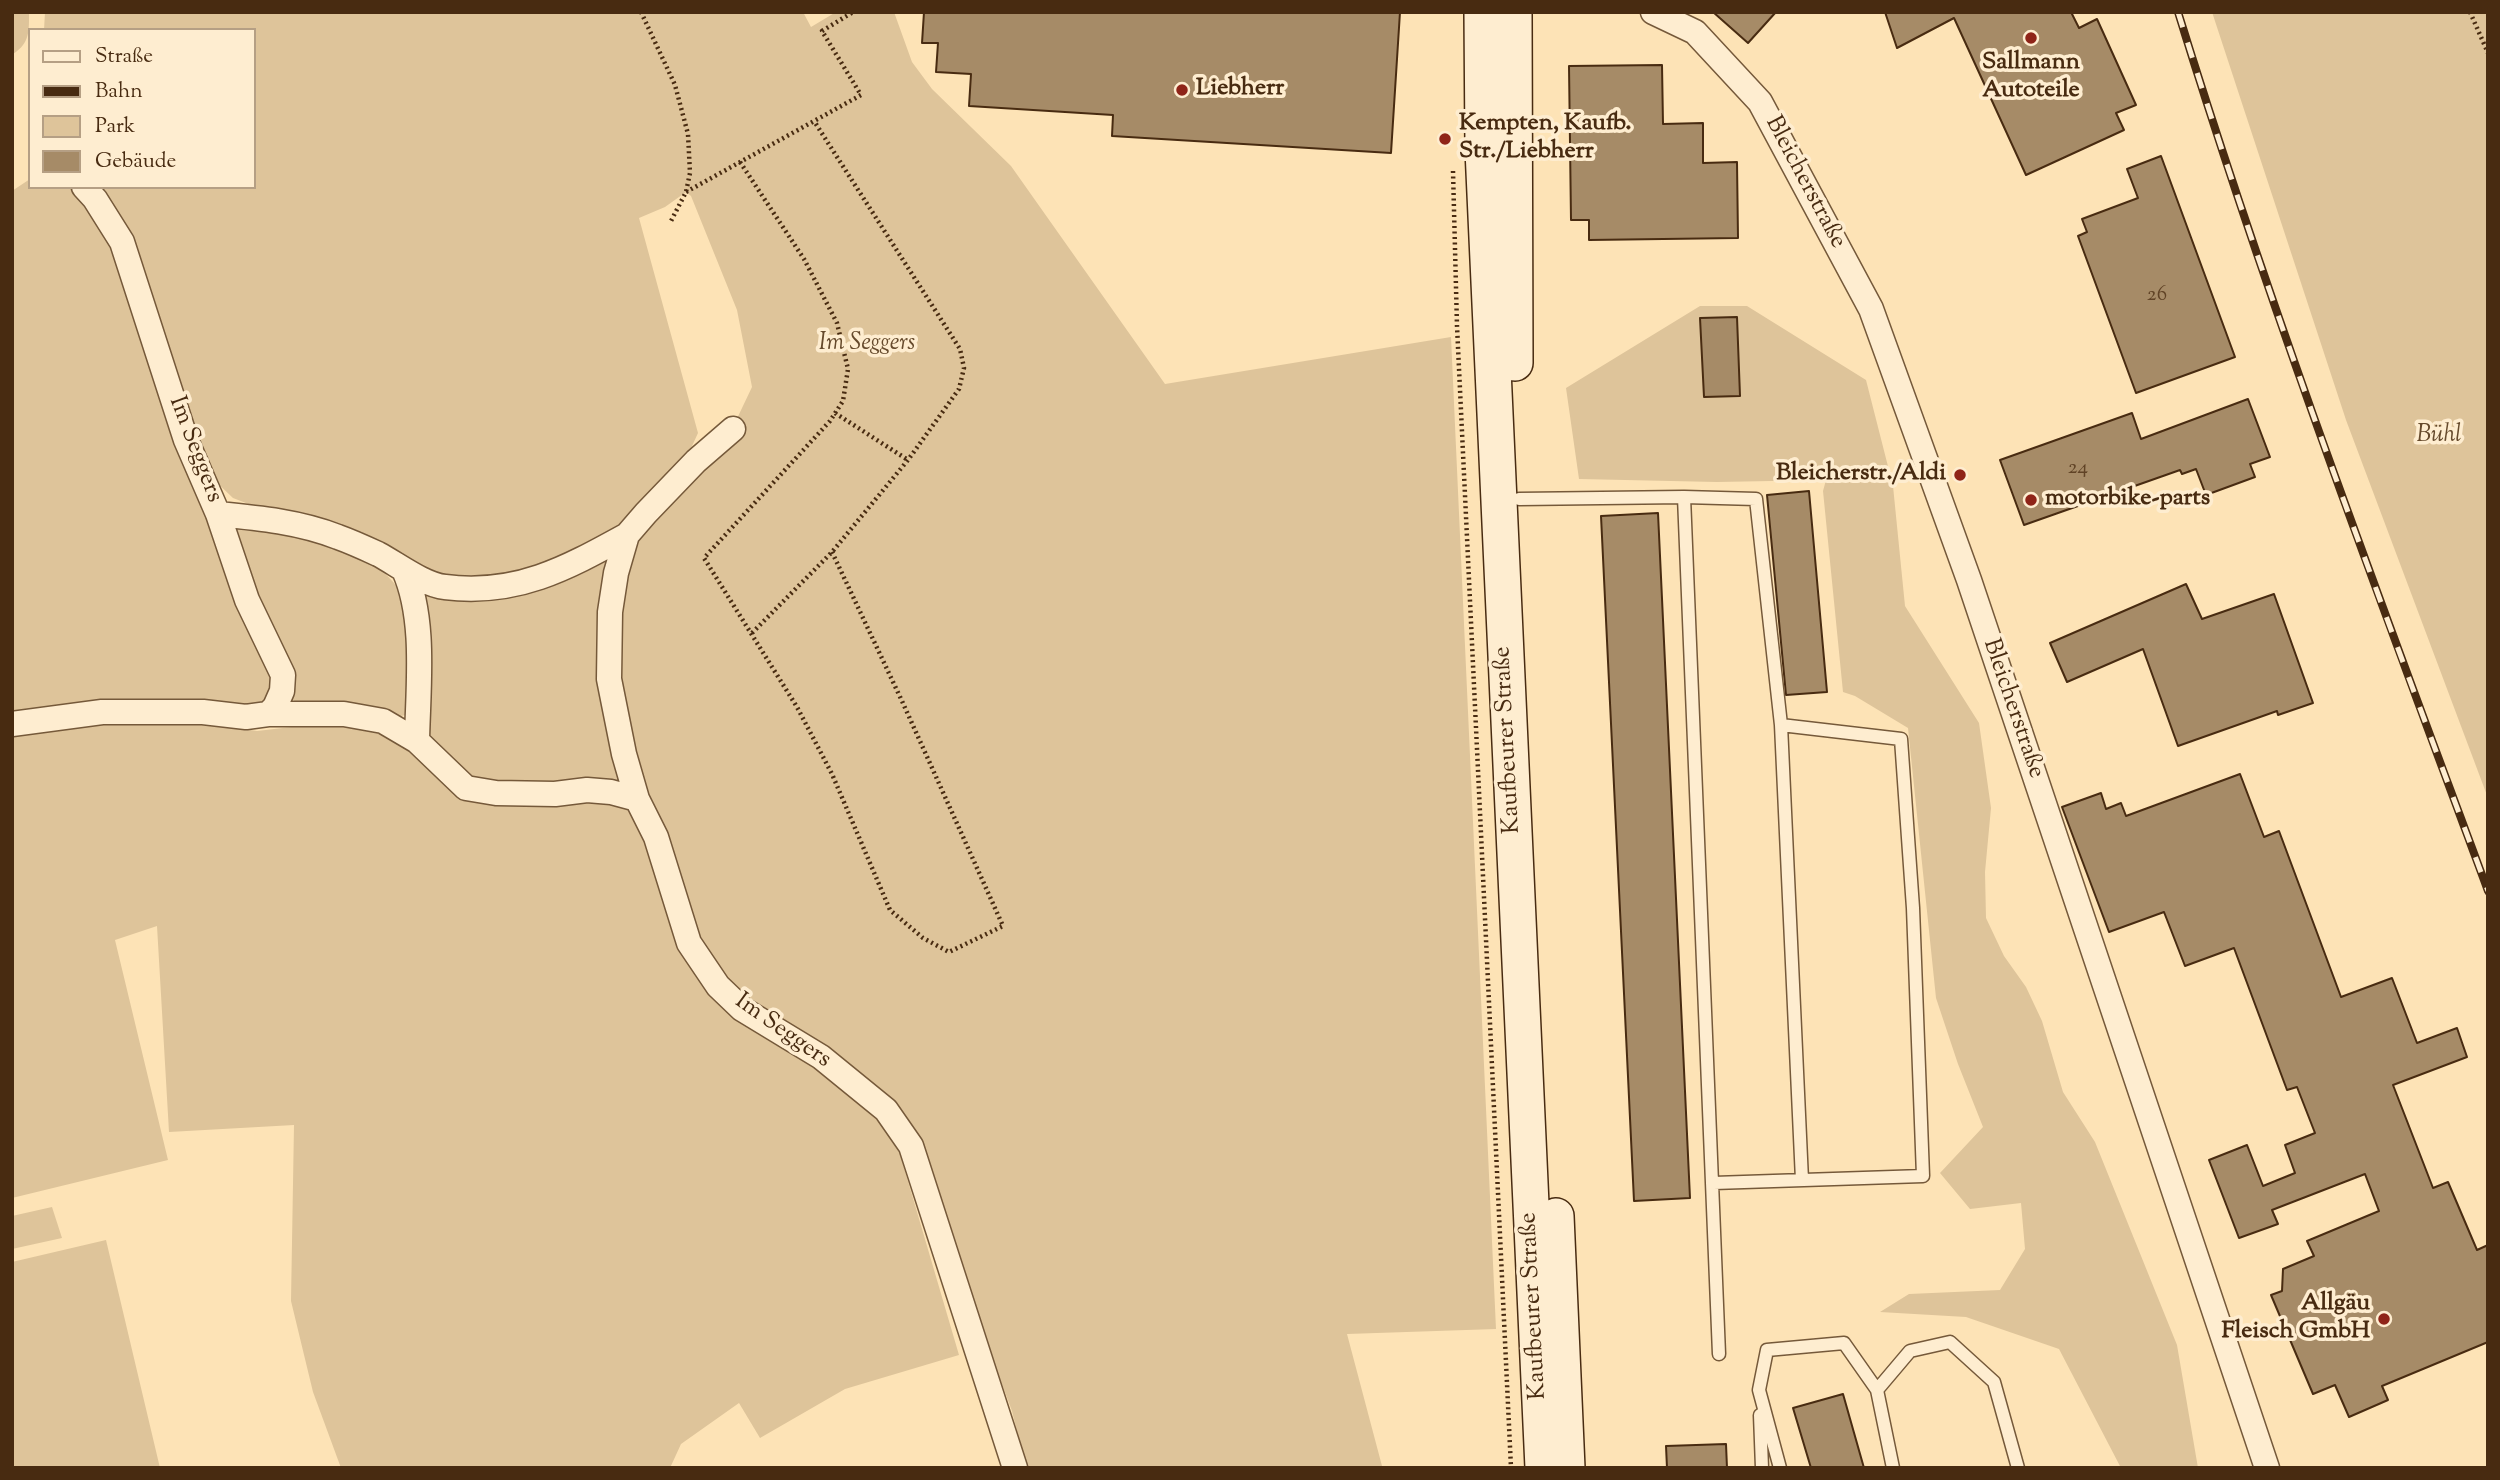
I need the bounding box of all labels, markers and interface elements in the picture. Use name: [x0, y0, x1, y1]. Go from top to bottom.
legend: [28, 28, 256, 189]
marker: Sallmann Autoteile: [2023, 30, 2039, 46]
text: Straße: [95, 42, 153, 72]
place label: Sallmann Autoteile: [1982, 50, 2080, 106]
place label: Liebherr: [1196, 76, 1284, 104]
text: Bahn: [95, 77, 143, 107]
marker: Liebherr: [1174, 82, 1190, 98]
place label: Kempten, Kaufb. Str./Liebherr: [1459, 111, 1631, 167]
text: Park: [95, 112, 135, 142]
street label: Bleicherstraße: [1757, 112, 1851, 254]
marker: Kempten, Kaufb. Str./Liebherr: [1437, 131, 1453, 147]
text: Gebäude: [95, 147, 176, 177]
house number: 26: [2147, 283, 2167, 309]
park label: Im Seggers: [819, 331, 915, 359]
street label: Im Seggers: [161, 393, 227, 507]
park label: Bühl: [2416, 423, 2462, 451]
house number: 24: [2068, 456, 2088, 482]
place label: Bleicherstr./Aldi: [1776, 461, 1946, 489]
marker: Bleicherstr./Aldi: [1952, 467, 1968, 483]
place label: motorbike-parts: [2045, 486, 2210, 514]
marker: motorbike-parts: [2023, 492, 2039, 508]
street label: Bleicherstraße: [1975, 635, 2049, 783]
street label: Kaufbeurer Straße: [1490, 646, 1528, 834]
street label: Im Seggers: [728, 988, 836, 1076]
street label: Kaufbeurer Straße: [1516, 1212, 1554, 1400]
place label: Allgäu Fleisch GmbH: [2222, 1291, 2370, 1347]
marker: Allgäu Fleisch GmbH: [2376, 1311, 2392, 1327]

